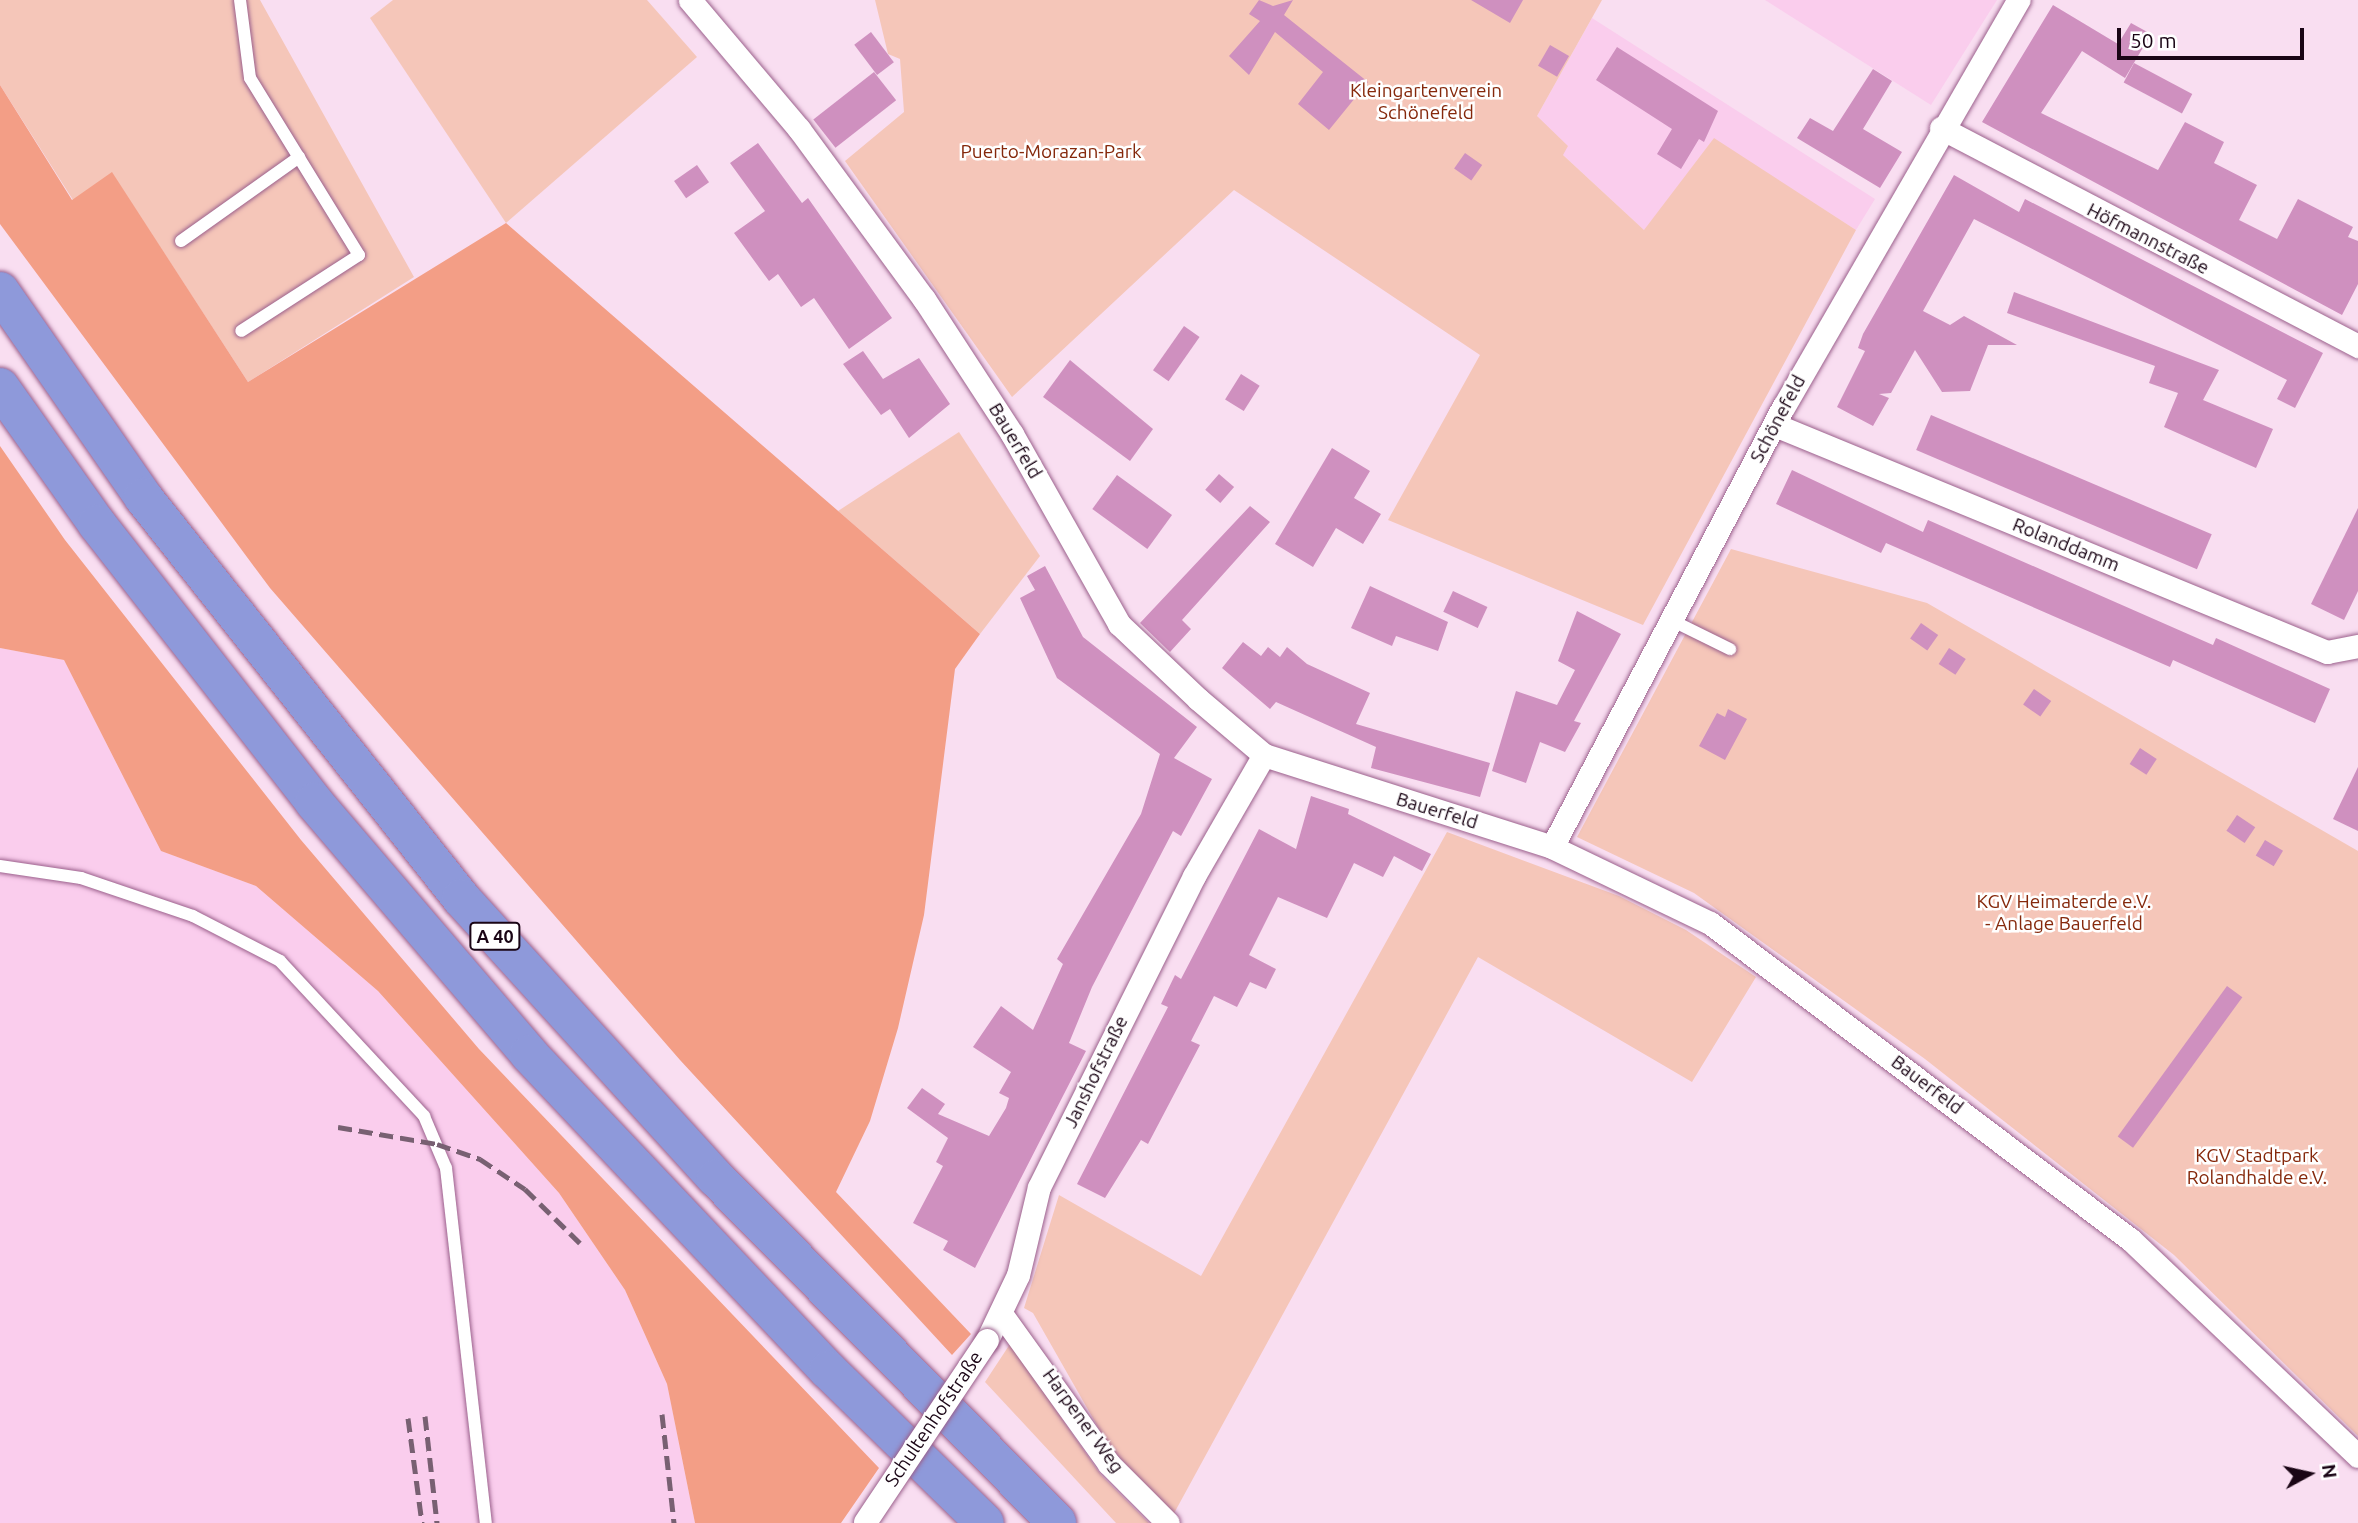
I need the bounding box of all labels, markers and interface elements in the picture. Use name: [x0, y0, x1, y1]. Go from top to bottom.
scale bar: [2120, 14, 2307, 58]
text: 50 m: [2130, 28, 2177, 52]
park label: Kleingartenverein Schönefeld: [1350, 80, 1502, 124]
park label: Puerto-Morazan-Park: [960, 141, 1142, 163]
street label: Höfmannstraße: [2083, 198, 2213, 280]
street label: Schönefeld: [1745, 371, 1811, 467]
street label: Bauerfeld: [984, 399, 1046, 483]
street label: Rolanddamm: [2009, 513, 2123, 577]
street label: Bauerfeld: [1393, 788, 1481, 834]
park label: KGV Heimaterde e.V. - Anlage Bauerfeld: [1977, 891, 2151, 935]
road number: A 40: [469, 922, 521, 951]
street label: Janshofstraße: [1059, 1012, 1133, 1132]
street label: Bauerfeld: [1887, 1051, 1967, 1119]
park label: KGV Stadtpark Rolandhalde e.V.: [2187, 1145, 2327, 1189]
street label: Schultenhofstraße: [880, 1347, 988, 1491]
street label: Harpener Weg: [1038, 1364, 1128, 1478]
north arrow: [2274, 1439, 2344, 1509]
text: N: [2318, 1463, 2342, 1480]

